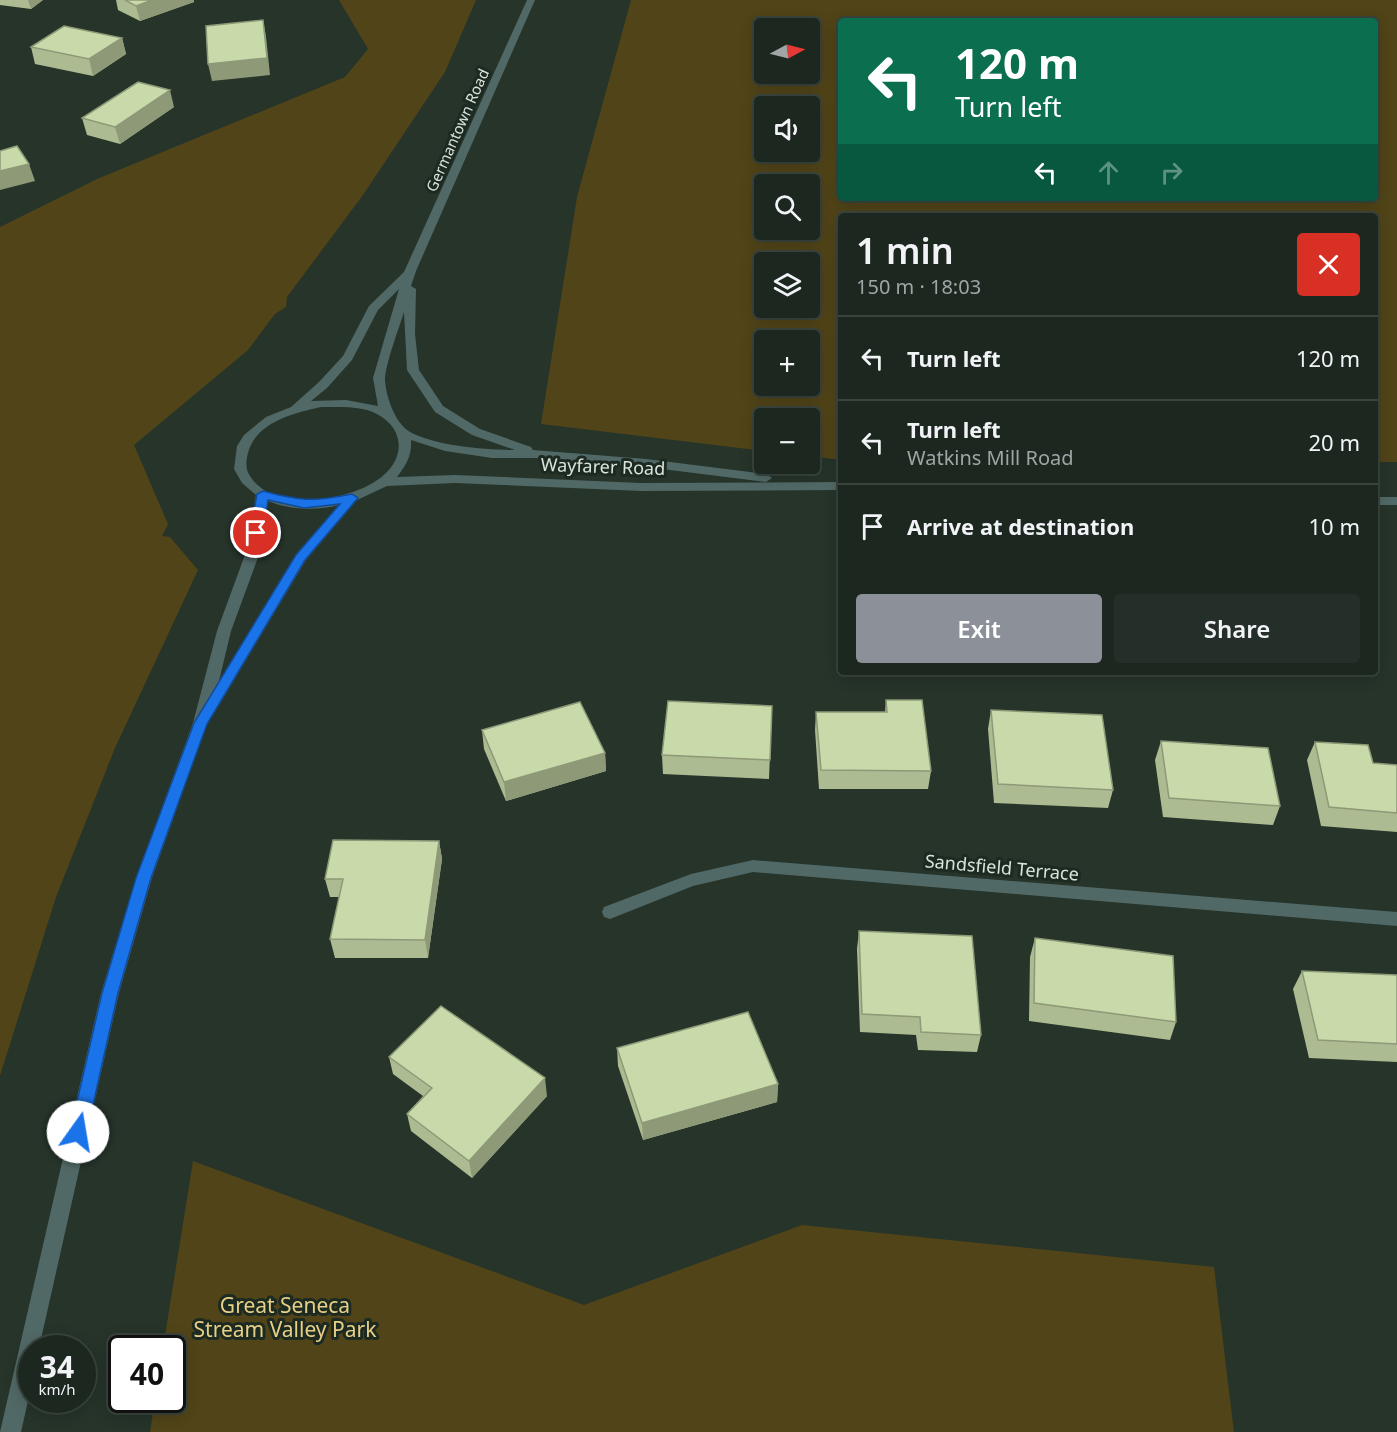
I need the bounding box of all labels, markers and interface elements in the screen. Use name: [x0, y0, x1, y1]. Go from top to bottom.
north arrow: [754, 18, 820, 84]
map controls: [754, 18, 820, 474]
text: 120 m: [955, 34, 1079, 91]
icon: left: [856, 42, 934, 120]
street label: Germantown Road: [421, 65, 493, 195]
text: Turn left: [955, 88, 1061, 125]
button: sound: [754, 96, 820, 162]
icon: left: [1029, 156, 1062, 189]
icon: ahead: [1092, 156, 1125, 189]
icon: right: [1155, 156, 1188, 189]
button: search: [754, 174, 820, 240]
text: 1 min: [856, 226, 954, 275]
button: close: [1297, 233, 1360, 296]
button: layers: [754, 252, 820, 318]
text: 150 m · 18:03: [856, 273, 981, 300]
button: +: [754, 330, 820, 396]
icon: left: [856, 342, 889, 375]
text: Turn left: [907, 343, 1001, 373]
text: 120 m: [1296, 343, 1360, 373]
button: −: [754, 408, 820, 474]
text: Turn left: [907, 414, 1001, 444]
icon: left: [856, 426, 889, 459]
text: 20 m: [1309, 427, 1360, 457]
text: Watkins Mill Road: [907, 444, 1074, 471]
street label: Wayfarer Road: [540, 452, 666, 480]
pin: [230, 507, 281, 558]
icon: arrive: [856, 510, 889, 543]
text: Arrive at destination: [907, 511, 1134, 541]
text: 10 m: [1309, 511, 1360, 541]
icon: arrive: [239, 516, 272, 549]
button: Exit: [856, 594, 1102, 663]
button: Share: [1114, 594, 1360, 663]
street label: Sandsfield Terrace: [924, 848, 1080, 886]
position arrow: [46, 1100, 110, 1164]
park label: Great Seneca Stream Valley Park: [194, 1291, 377, 1343]
speed limit sign: 40: [108, 1335, 186, 1413]
text: 34: [40, 1346, 74, 1387]
text: km/h: [39, 1379, 75, 1399]

